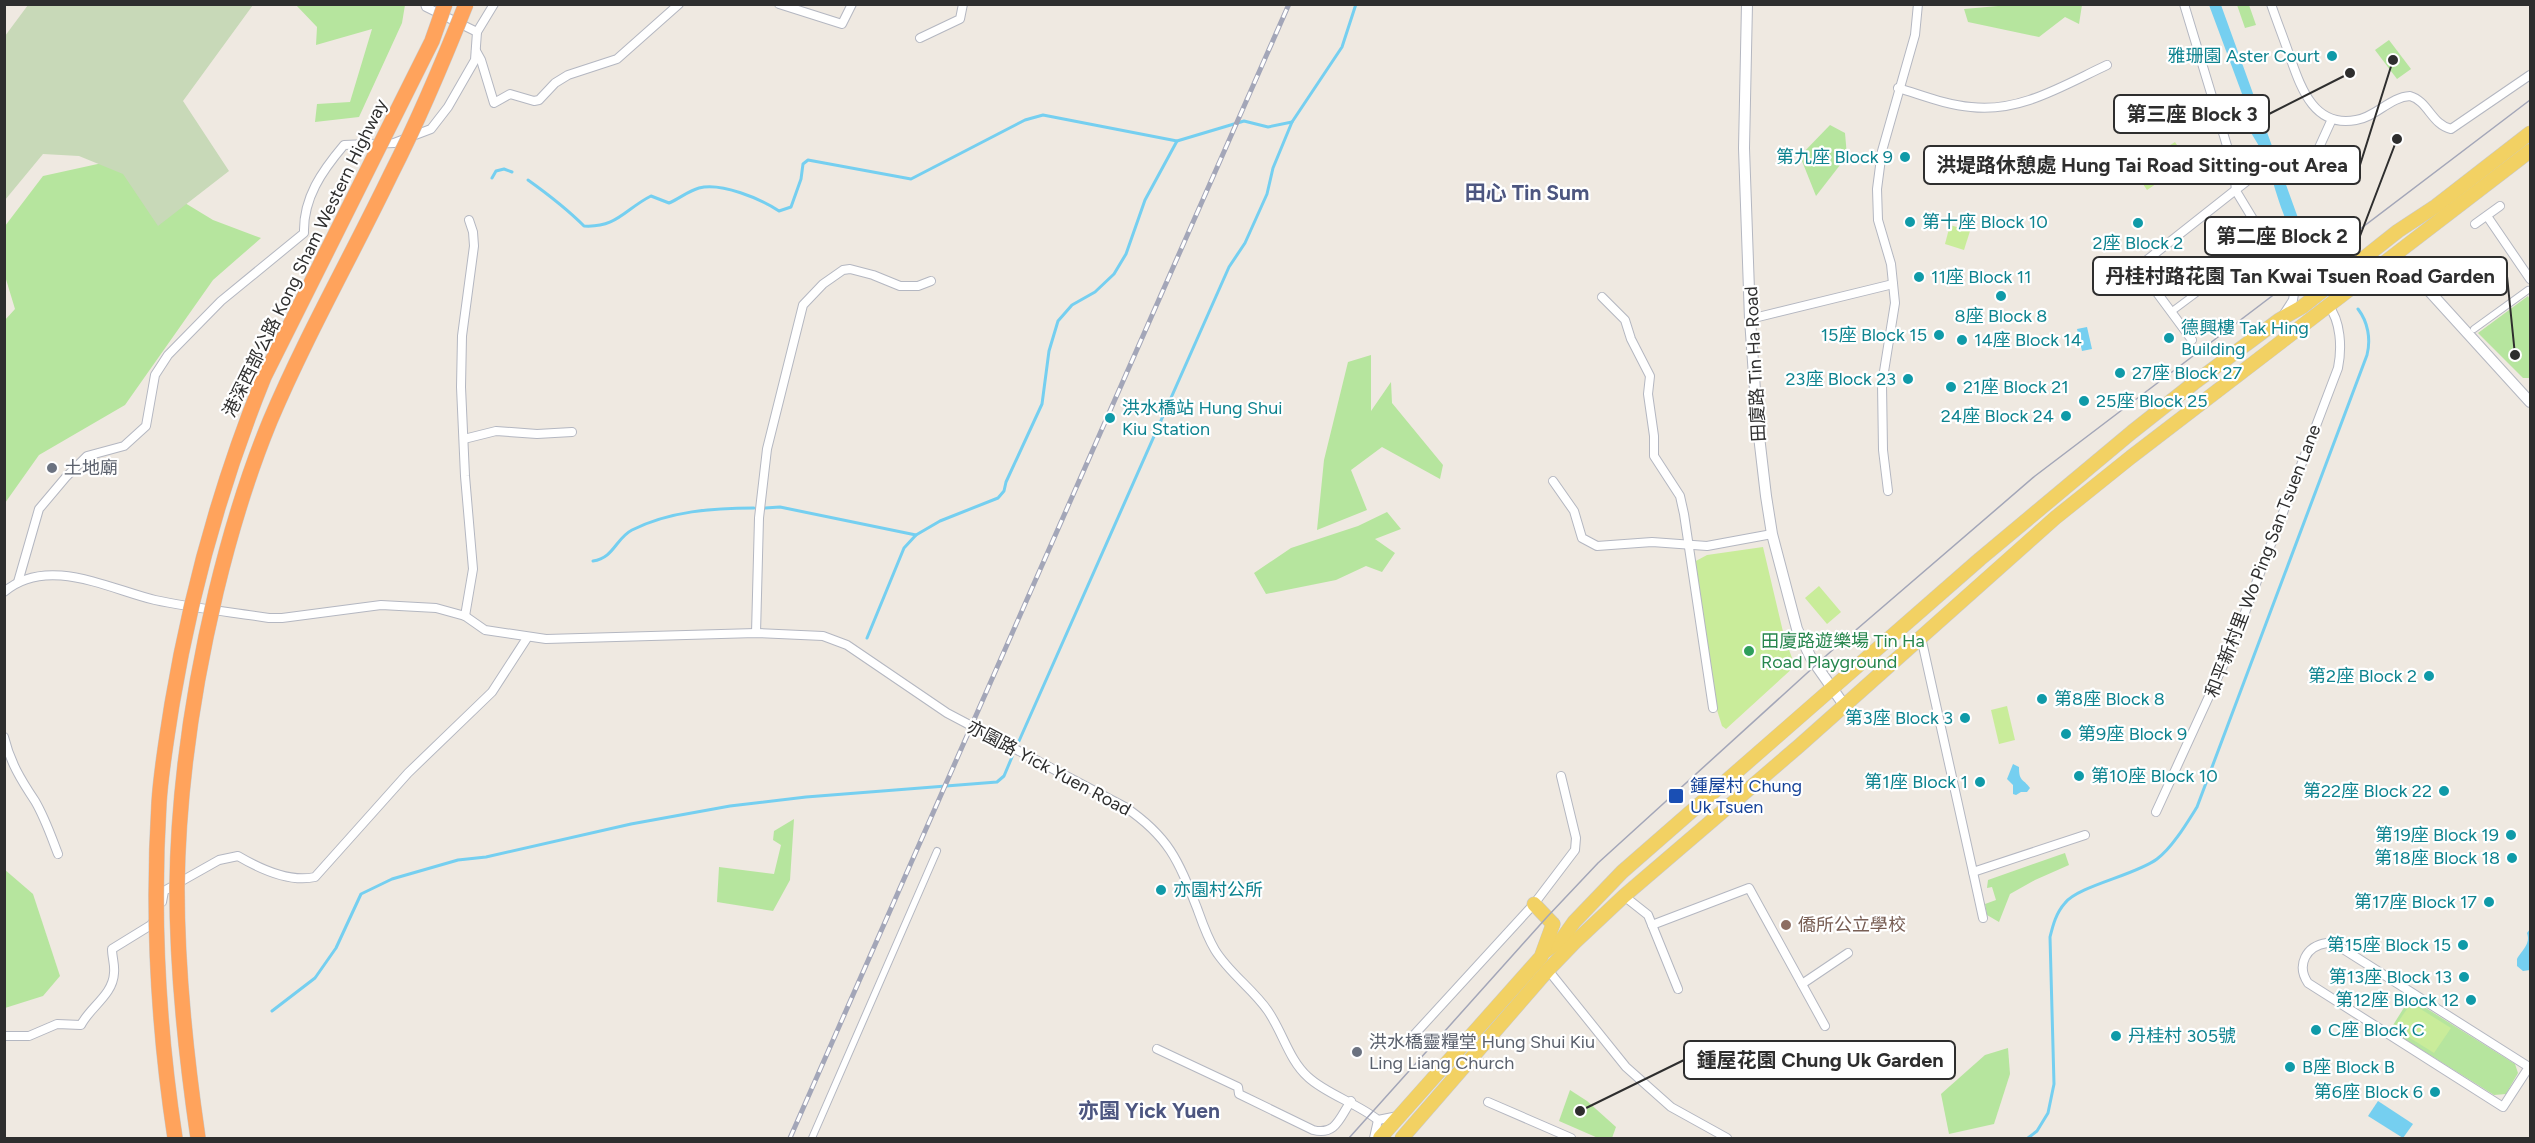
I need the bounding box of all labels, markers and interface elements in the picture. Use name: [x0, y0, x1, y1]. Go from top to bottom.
place label: 雅珊園 Aster Court: [2168, 45, 2320, 67]
marker: 雅珊園 Aster Court: [2325, 49, 2339, 63]
street label: 港深西部公路 Kong Sham Western Highway: [218, 95, 392, 421]
callout: 第三座 Block 3: [2114, 95, 2269, 133]
text: 第三座 Block 3: [2126, 102, 2258, 126]
place label: 第九座 Block 9: [1776, 146, 1893, 168]
callout: 洪堤路休憩處 Hung Tai Road Sitting-out Area: [1924, 146, 2360, 184]
marker: 第九座 Block 9: [1898, 150, 1912, 164]
text: 洪堤路休憩處 Hung Tai Road Sitting-out Area: [1936, 153, 2348, 177]
district label: 田心 Tin Sum: [1465, 180, 1589, 205]
place label: 第十座 Block 10: [1922, 211, 2048, 233]
marker: 第十座 Block 10: [1903, 215, 1917, 229]
marker: 2座 Block 2: [2131, 216, 2145, 230]
callout: 第二座 Block 2: [2205, 217, 2360, 255]
text: 第二座 Block 2: [2216, 224, 2348, 248]
place label: 2座 Block 2: [2093, 232, 2183, 254]
callout: 丹桂村路花園 Tan Kwai Tsuen Road Garden: [2093, 257, 2507, 295]
text: 丹桂村路花園 Tan Kwai Tsuen Road Garden: [2105, 264, 2495, 288]
place label: 11座 Block 11: [1931, 266, 2032, 288]
marker: 11座 Block 11: [1912, 270, 1926, 284]
street label: 田廈路 Tin Ha Road: [1740, 286, 1770, 442]
marker: 8座 Block 8: [1994, 289, 2008, 303]
place label: 8座 Block 8: [1955, 305, 2047, 327]
place label: 德興樓 Tak Hing Building: [2181, 317, 2309, 360]
place label: 15座 Block 15: [1821, 324, 1927, 346]
marker: 15座 Block 15: [1932, 328, 1946, 342]
place label: 14座 Block 14: [1974, 329, 2082, 351]
marker: 德興樓 Tak Hing Building: [2162, 331, 2176, 345]
marker: 14座 Block 14: [1955, 333, 1969, 347]
place label: 27座 Block 27: [2132, 362, 2243, 384]
marker: 27座 Block 27: [2113, 366, 2127, 380]
place label: 23座 Block 23: [1786, 368, 1896, 390]
marker: 23座 Block 23: [1901, 372, 1915, 386]
place label: 21座 Block 21: [1963, 376, 2069, 398]
marker: 21座 Block 21: [1944, 380, 1958, 394]
place label: 25座 Block 25: [2096, 390, 2208, 412]
marker: 25座 Block 25: [2077, 394, 2091, 408]
place label: 洪水橋站 Hung Shui Kiu Station: [1122, 397, 1282, 440]
place label: 24座 Block 24: [1941, 405, 2054, 427]
marker: 24座 Block 24: [2059, 409, 2073, 423]
marker: 洪水橋站 Hung Shui Kiu Station: [1103, 411, 1117, 425]
street label: 和平新村里 Wo Ping San Tsuen Lane: [2201, 421, 2325, 701]
place label: 土地廟: [64, 457, 118, 479]
marker: 土地廟: [45, 461, 59, 475]
place label: 田廈路遊樂場 Tin Ha Road Playground: [1761, 630, 1925, 673]
marker: 田廈路遊樂場 Tin Ha Road Playground: [1742, 644, 1756, 658]
place label: 第2座 Block 2: [2308, 665, 2417, 687]
marker: 第2座 Block 2: [2422, 669, 2436, 683]
place label: 第8座 Block 8: [2054, 688, 2165, 710]
marker: 第8座 Block 8: [2035, 692, 2049, 706]
place label: 第3座 Block 3: [1845, 707, 1953, 729]
marker: 第3座 Block 3: [1958, 711, 1972, 725]
street label: 亦園路 Yick Yuen Road: [963, 715, 1135, 821]
place label: 第9座 Block 9: [2078, 723, 2187, 745]
marker: 第9座 Block 9: [2059, 727, 2073, 741]
place label: 第10座 Block 10: [2091, 765, 2218, 787]
marker: 第10座 Block 10: [2072, 769, 2086, 783]
place label: 第1座 Block 1: [1864, 771, 1968, 793]
place label: 鍾屋村 Chung Uk Tsuen: [1690, 775, 1802, 818]
marker: 第1座 Block 1: [1973, 775, 1987, 789]
place label: 第22座 Block 22: [2303, 780, 2432, 802]
marker: 第22座 Block 22: [2437, 784, 2451, 798]
marker: 鍾屋村 Chung Uk Tsuen: [1667, 787, 1685, 805]
place label: 第19座 Block 19: [2375, 824, 2499, 846]
marker: 第19座 Block 19: [2504, 828, 2518, 842]
place label: 第18座 Block 18: [2374, 847, 2500, 869]
marker: 第18座 Block 18: [2505, 851, 2519, 865]
place label: 亦園村公所: [1173, 879, 1263, 901]
marker: 亦園村公所: [1154, 883, 1168, 897]
place label: 第17座 Block 17: [2354, 891, 2477, 913]
marker: 第17座 Block 17: [2482, 895, 2496, 909]
place label: 僑所公立學校: [1798, 914, 1906, 936]
marker: 僑所公立學校: [1779, 918, 1793, 932]
place label: 第15座 Block 15: [2327, 934, 2451, 956]
marker: 第15座 Block 15: [2456, 938, 2470, 952]
place label: 第13座 Block 13: [2329, 966, 2452, 988]
marker: 第13座 Block 13: [2457, 970, 2471, 984]
place label: 第12座 Block 12: [2335, 989, 2459, 1011]
marker: 第12座 Block 12: [2464, 993, 2478, 1007]
place label: C座 Block C: [2328, 1019, 2425, 1041]
marker: C座 Block C: [2309, 1023, 2323, 1037]
place label: 丹桂村 305號: [2128, 1025, 2236, 1047]
marker: 丹桂村 305號: [2109, 1029, 2123, 1043]
place label: 洪水橋靈糧堂 Hung Shui Kiu Ling Liang Church: [1369, 1031, 1595, 1074]
callout: 鍾屋花園 Chung Uk Garden: [1684, 1041, 1955, 1079]
marker: 洪水橋靈糧堂 Hung Shui Kiu Ling Liang Church: [1350, 1045, 1364, 1059]
text: 鍾屋花園 Chung Uk Garden: [1696, 1048, 1944, 1072]
place label: B座 Block B: [2302, 1056, 2395, 1078]
marker: B座 Block B: [2283, 1060, 2297, 1074]
place label: 第6座 Block 6: [2314, 1081, 2423, 1103]
marker: 第6座 Block 6: [2428, 1085, 2442, 1099]
district label: 亦園 Yick Yuen: [1078, 1098, 1220, 1123]

